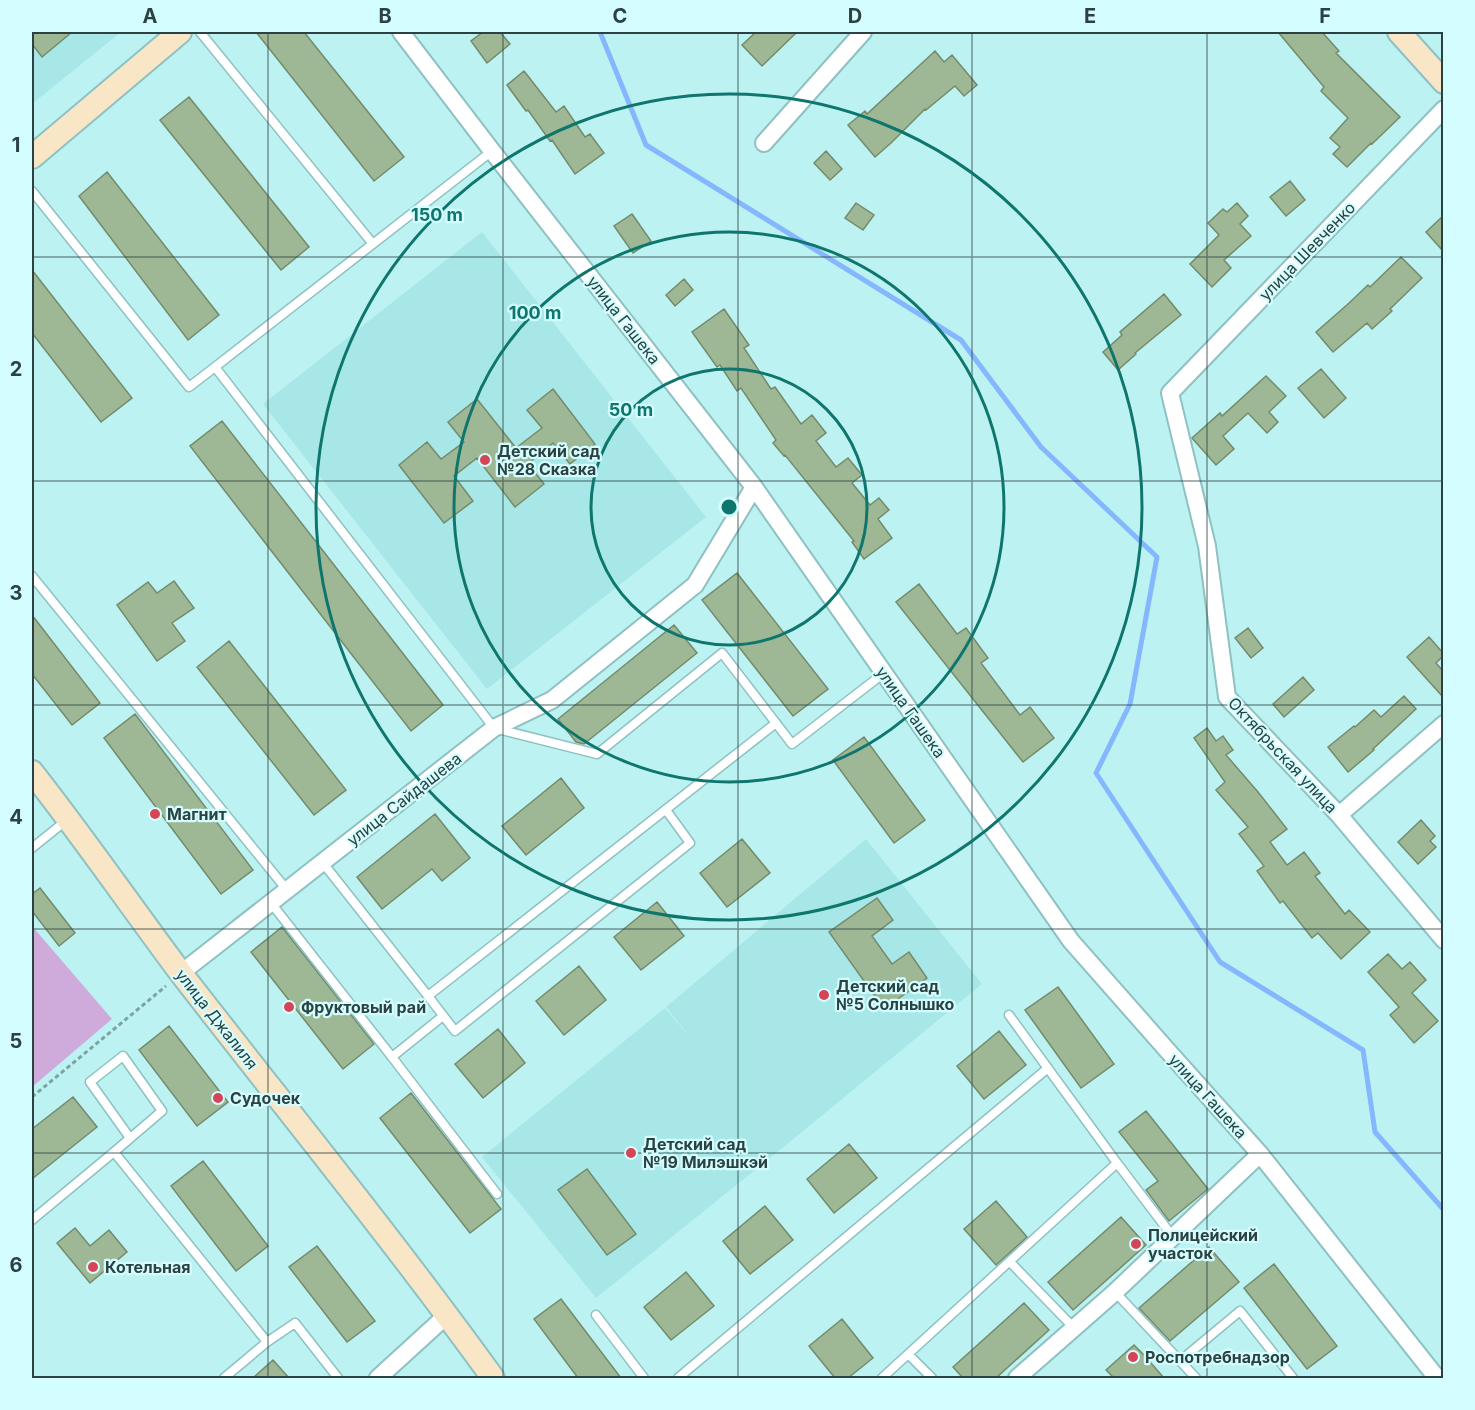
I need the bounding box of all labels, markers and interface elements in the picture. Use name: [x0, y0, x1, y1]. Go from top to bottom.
text: A: [143, 4, 158, 28]
text: B: [378, 4, 392, 28]
text: C: [613, 4, 627, 28]
text: D: [848, 4, 862, 28]
text: E: [1084, 4, 1096, 28]
text: F: [1319, 4, 1331, 28]
text: 1: [12, 133, 20, 157]
street label: улица Шевченко: [1255, 197, 1359, 305]
text: 150 m: [411, 204, 463, 225]
street label: улица Гашека: [583, 272, 665, 368]
text: 100 m: [509, 302, 561, 323]
text: 2: [10, 357, 22, 381]
text: 50 m: [609, 399, 653, 420]
place label: Детский сад №28 Сказка: [497, 441, 601, 479]
marker: Детский сад №28 Сказка: [478, 453, 492, 467]
centre of rings: [719, 497, 739, 517]
text: 3: [10, 581, 22, 605]
street label: улица Гашека: [872, 662, 950, 762]
street label: Октябрьская улица: [1224, 693, 1342, 817]
street label: улица Сайдашева: [343, 748, 465, 850]
place label: Магнит: [167, 804, 227, 824]
text: 4: [9, 805, 23, 829]
marker: Магнит: [148, 807, 162, 821]
street label: улица Джалиля: [172, 965, 262, 1073]
place label: Детский сад №5 Солнышко: [836, 976, 955, 1014]
marker: Детский сад №5 Солнышко: [817, 988, 831, 1002]
place label: Фруктовый рай: [301, 997, 426, 1017]
marker: Фруктовый рай: [282, 1000, 296, 1014]
text: 5: [10, 1029, 22, 1053]
street label: улица Гашека: [1165, 1049, 1251, 1143]
place label: Судочек: [230, 1088, 301, 1108]
marker: Судочек: [211, 1091, 225, 1105]
place label: Детский сад №19 Милэшкэй: [643, 1134, 768, 1172]
marker: Детский сад №19 Милэшкэй: [624, 1146, 638, 1160]
place label: Полицейский участок: [1148, 1225, 1258, 1263]
marker: Полицейский участок: [1129, 1237, 1143, 1251]
text: 6: [10, 1253, 23, 1277]
place label: Котельная: [105, 1257, 191, 1277]
marker: Котельная: [86, 1260, 100, 1274]
place label: Роспотребнадзор: [1145, 1347, 1290, 1367]
marker: Роспотребнадзор: [1126, 1350, 1140, 1364]

